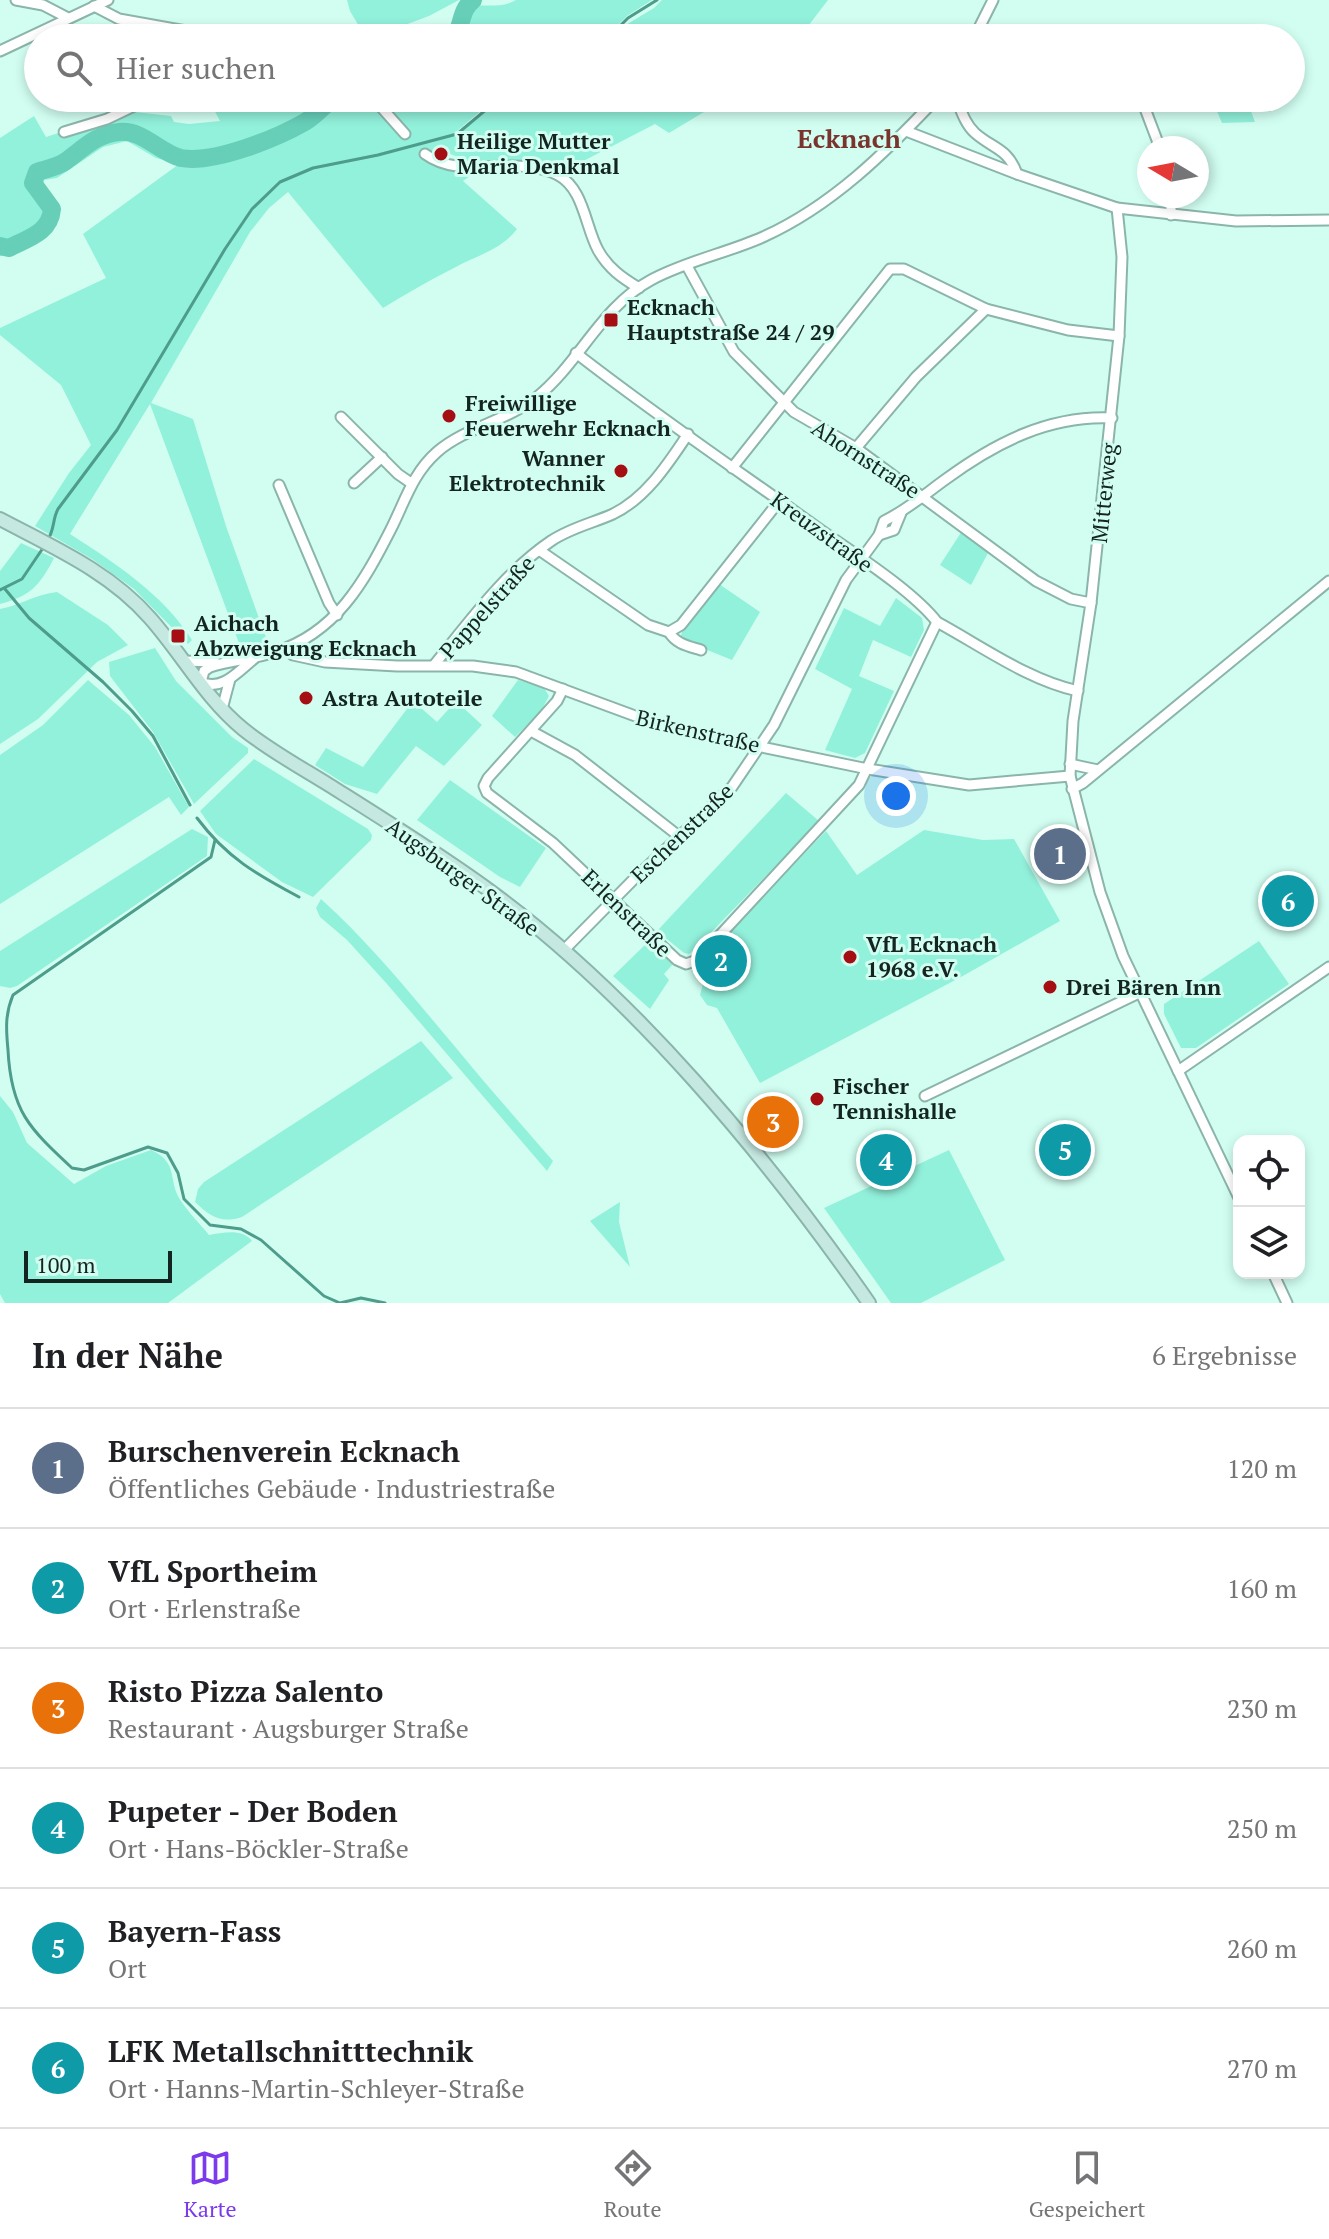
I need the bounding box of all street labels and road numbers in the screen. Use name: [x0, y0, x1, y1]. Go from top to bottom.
street label: Ahornstraße: [806, 413, 926, 505]
street label: Mitterweg: [1084, 441, 1123, 544]
street label: Kreuzstraße: [765, 485, 879, 578]
street label: Pappelstraße: [433, 549, 541, 664]
street label: Birkenstraße: [633, 702, 763, 759]
street label: Eschenstraße: [624, 776, 739, 889]
street label: Augsburger Straße: [381, 811, 546, 942]
street label: Erlenstraße: [576, 862, 679, 963]

